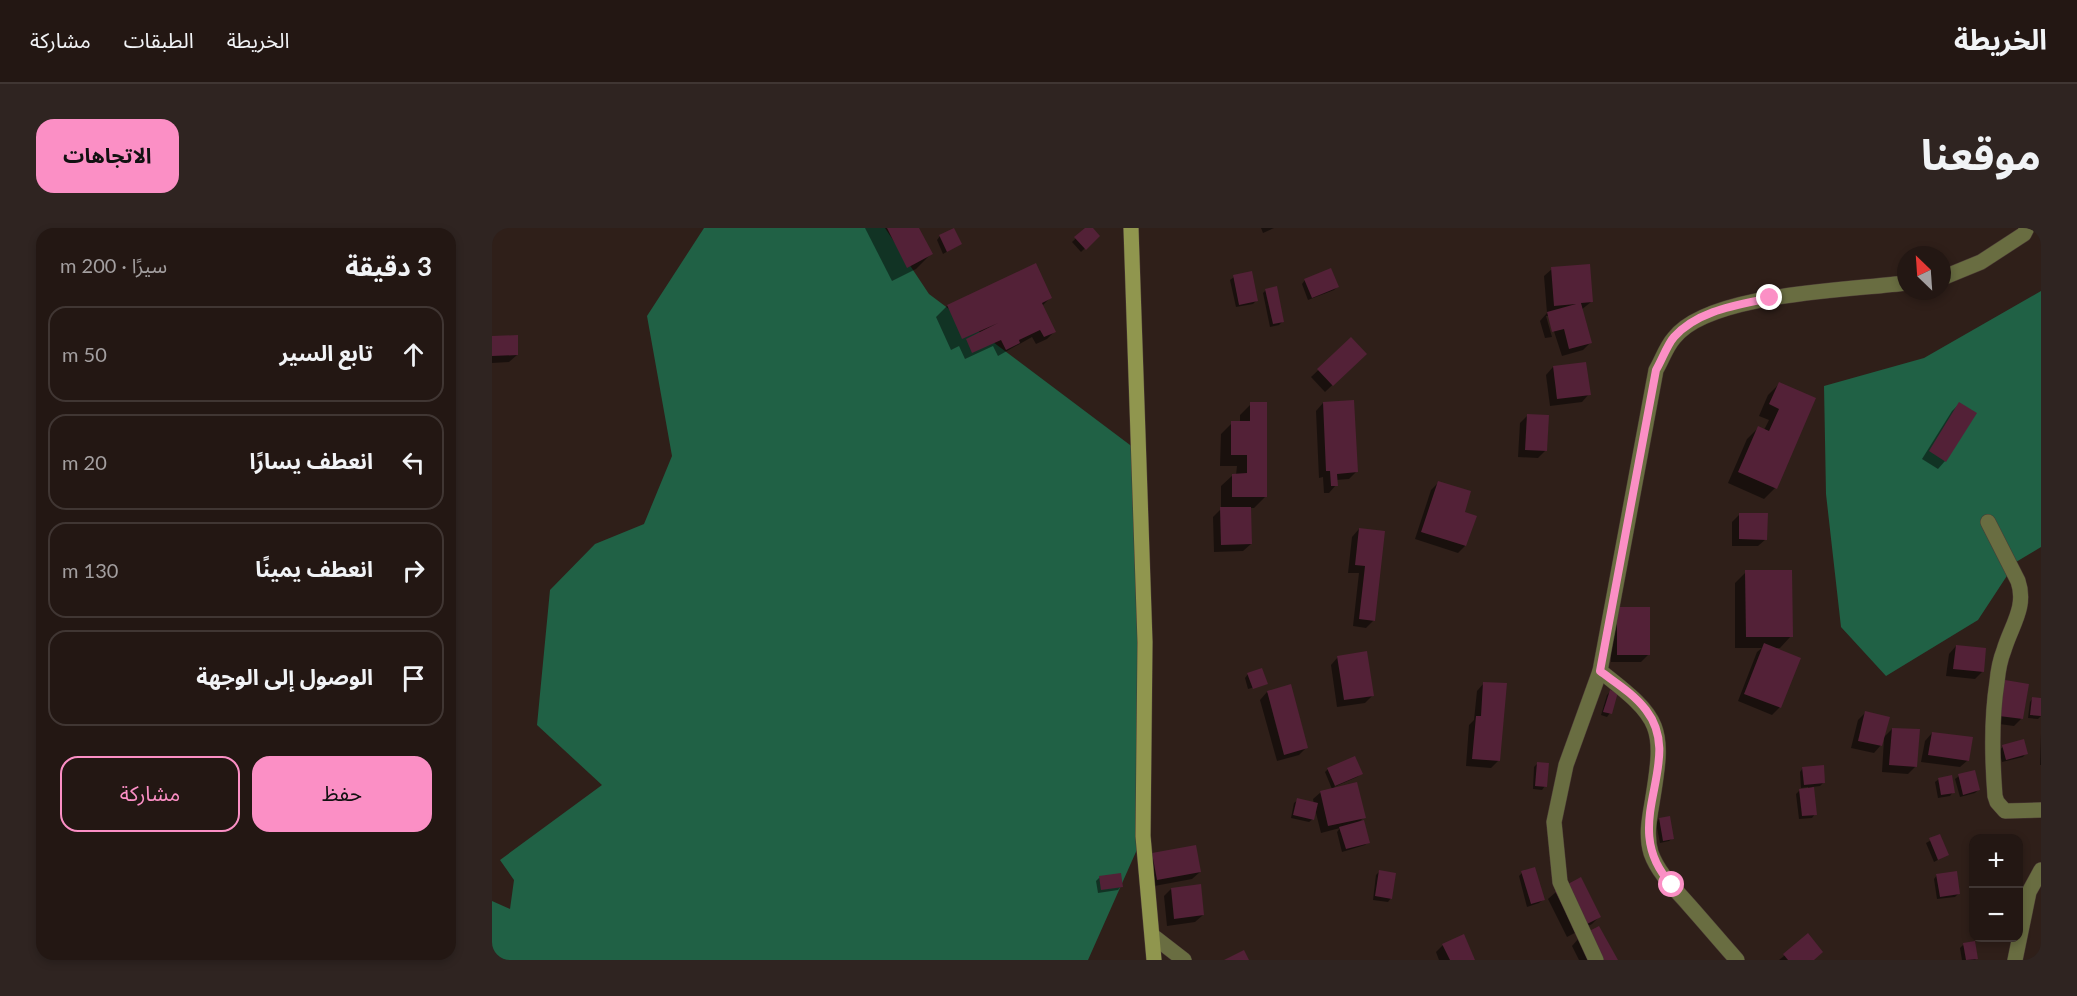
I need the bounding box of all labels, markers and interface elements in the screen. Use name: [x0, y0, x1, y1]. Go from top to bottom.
text: الخريطة: [1954, 22, 2047, 56]
text: مشاركة: [30, 27, 91, 52]
text: الطبقات: [124, 27, 194, 52]
text: الخريطة: [227, 27, 290, 52]
button: الاتجاهات: [36, 119, 179, 193]
text: موقعنا: [1921, 129, 2041, 179]
north arrow: [1897, 246, 1951, 300]
text: 3 دقيقة: [345, 250, 432, 282]
text: سيرًا · 200 m: [60, 253, 167, 277]
route end: [1756, 284, 1782, 310]
icon: ahead: [397, 338, 430, 371]
text: تابع السير: [279, 339, 373, 366]
text: 50 m: [62, 342, 107, 366]
icon: left: [397, 446, 430, 479]
text: انعطف يسارًا: [249, 447, 373, 474]
text: 20 m: [62, 450, 107, 474]
icon: right: [397, 554, 430, 587]
text: انعطف يمينًا: [255, 555, 373, 582]
text: 130 m: [62, 558, 118, 582]
icon: arrive: [397, 662, 430, 695]
text: الوصول إلى الوجهة: [196, 663, 373, 690]
button: مشاركة: [60, 756, 240, 832]
button: حفظ: [252, 756, 432, 832]
map controls: [1969, 834, 2023, 942]
button: +: [1969, 834, 2023, 888]
route start: [1658, 871, 1684, 897]
button: −: [1969, 888, 2023, 942]

